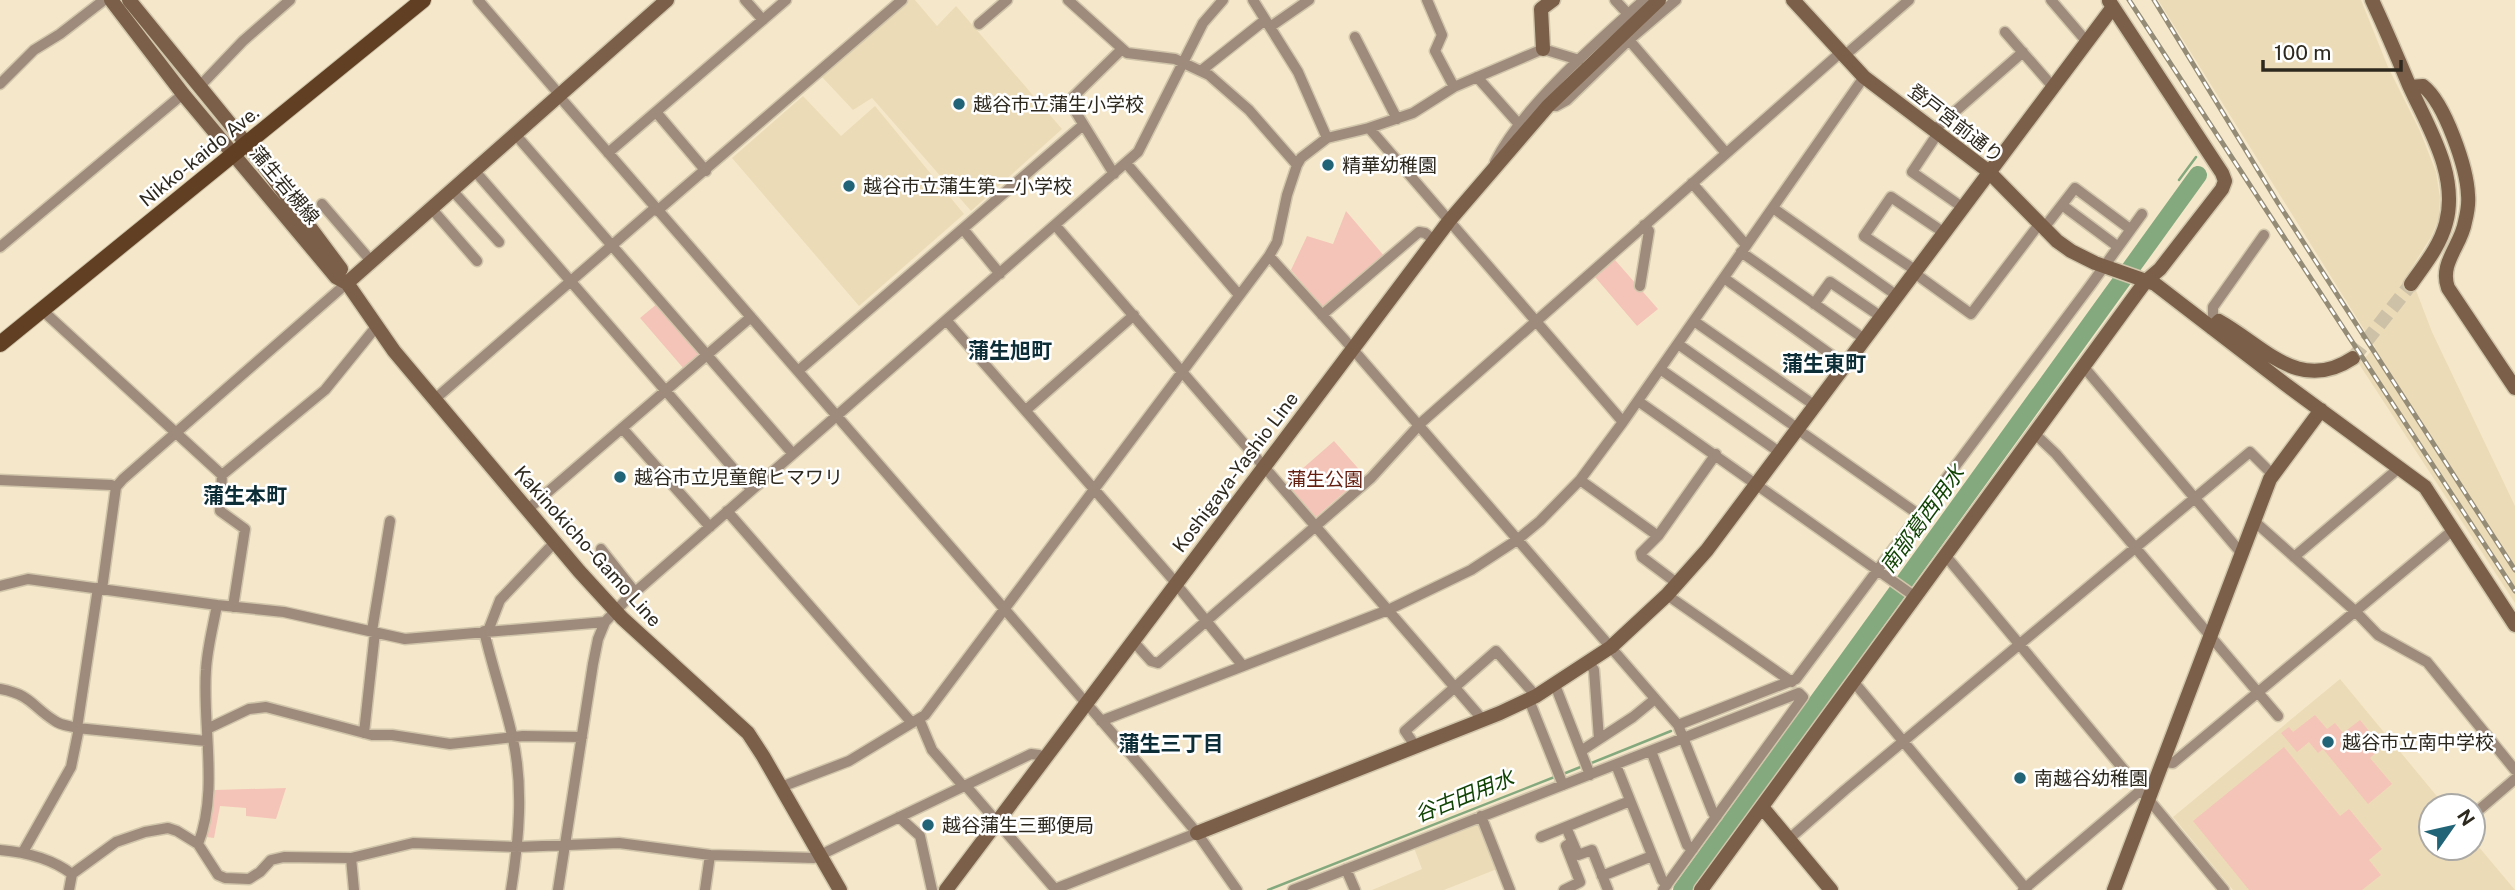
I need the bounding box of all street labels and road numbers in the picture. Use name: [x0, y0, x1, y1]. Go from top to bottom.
street label: 登戸宮前通り: [1904, 79, 2008, 167]
street label: Nikko-kaido Ave.: [135, 101, 263, 211]
street label: 蒲生岩槻線: [246, 142, 324, 228]
street label: Koshigaya-Yashio Line: [1168, 388, 1302, 556]
street label: Kakinokicho-Gamo Line: [510, 461, 666, 631]

